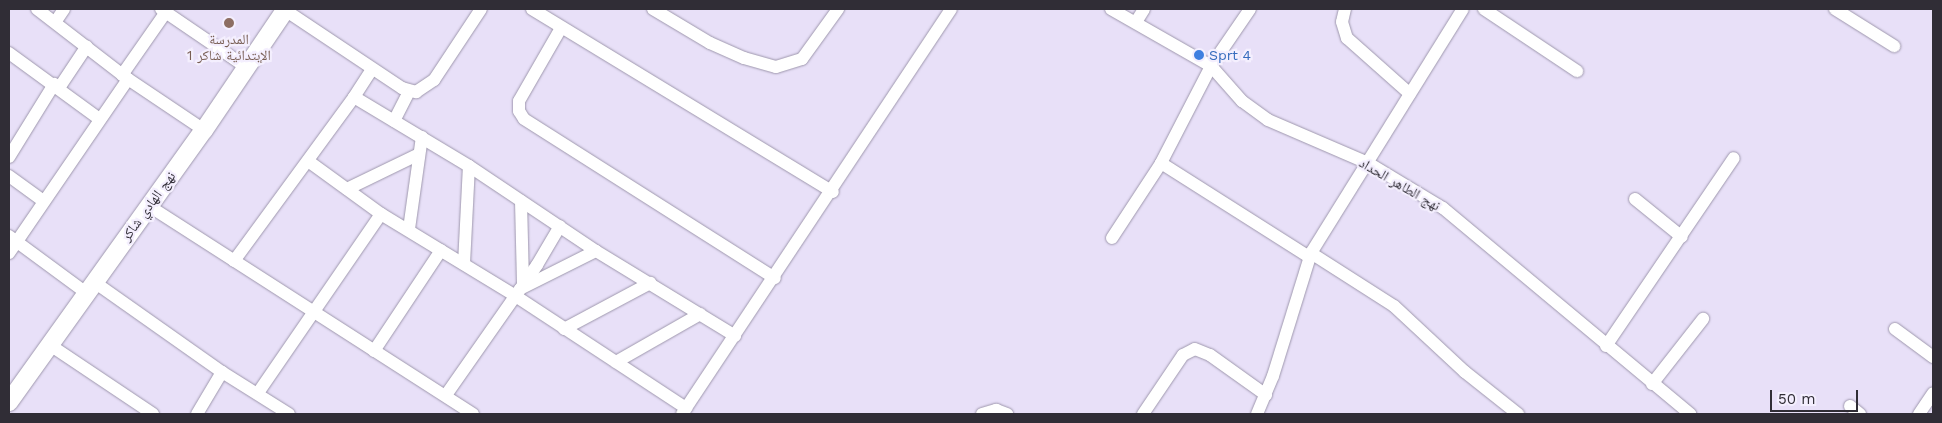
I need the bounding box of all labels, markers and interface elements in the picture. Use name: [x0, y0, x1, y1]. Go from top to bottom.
marker: المدرسة الإبتدائية شاكر 1: [223, 17, 235, 29]
place label: المدرسة الإبتدائية شاكر 1: [187, 31, 271, 64]
place label: Sprt 4: [1209, 47, 1251, 63]
marker: Sprt 4: [1193, 49, 1205, 61]
street label: نهج الطاهر الحداد: [1356, 154, 1444, 214]
street label: نهج الهادي شاكر: [117, 168, 179, 244]
scale bar: [1772, 380, 1860, 412]
text: 50 m: [1778, 390, 1815, 408]

